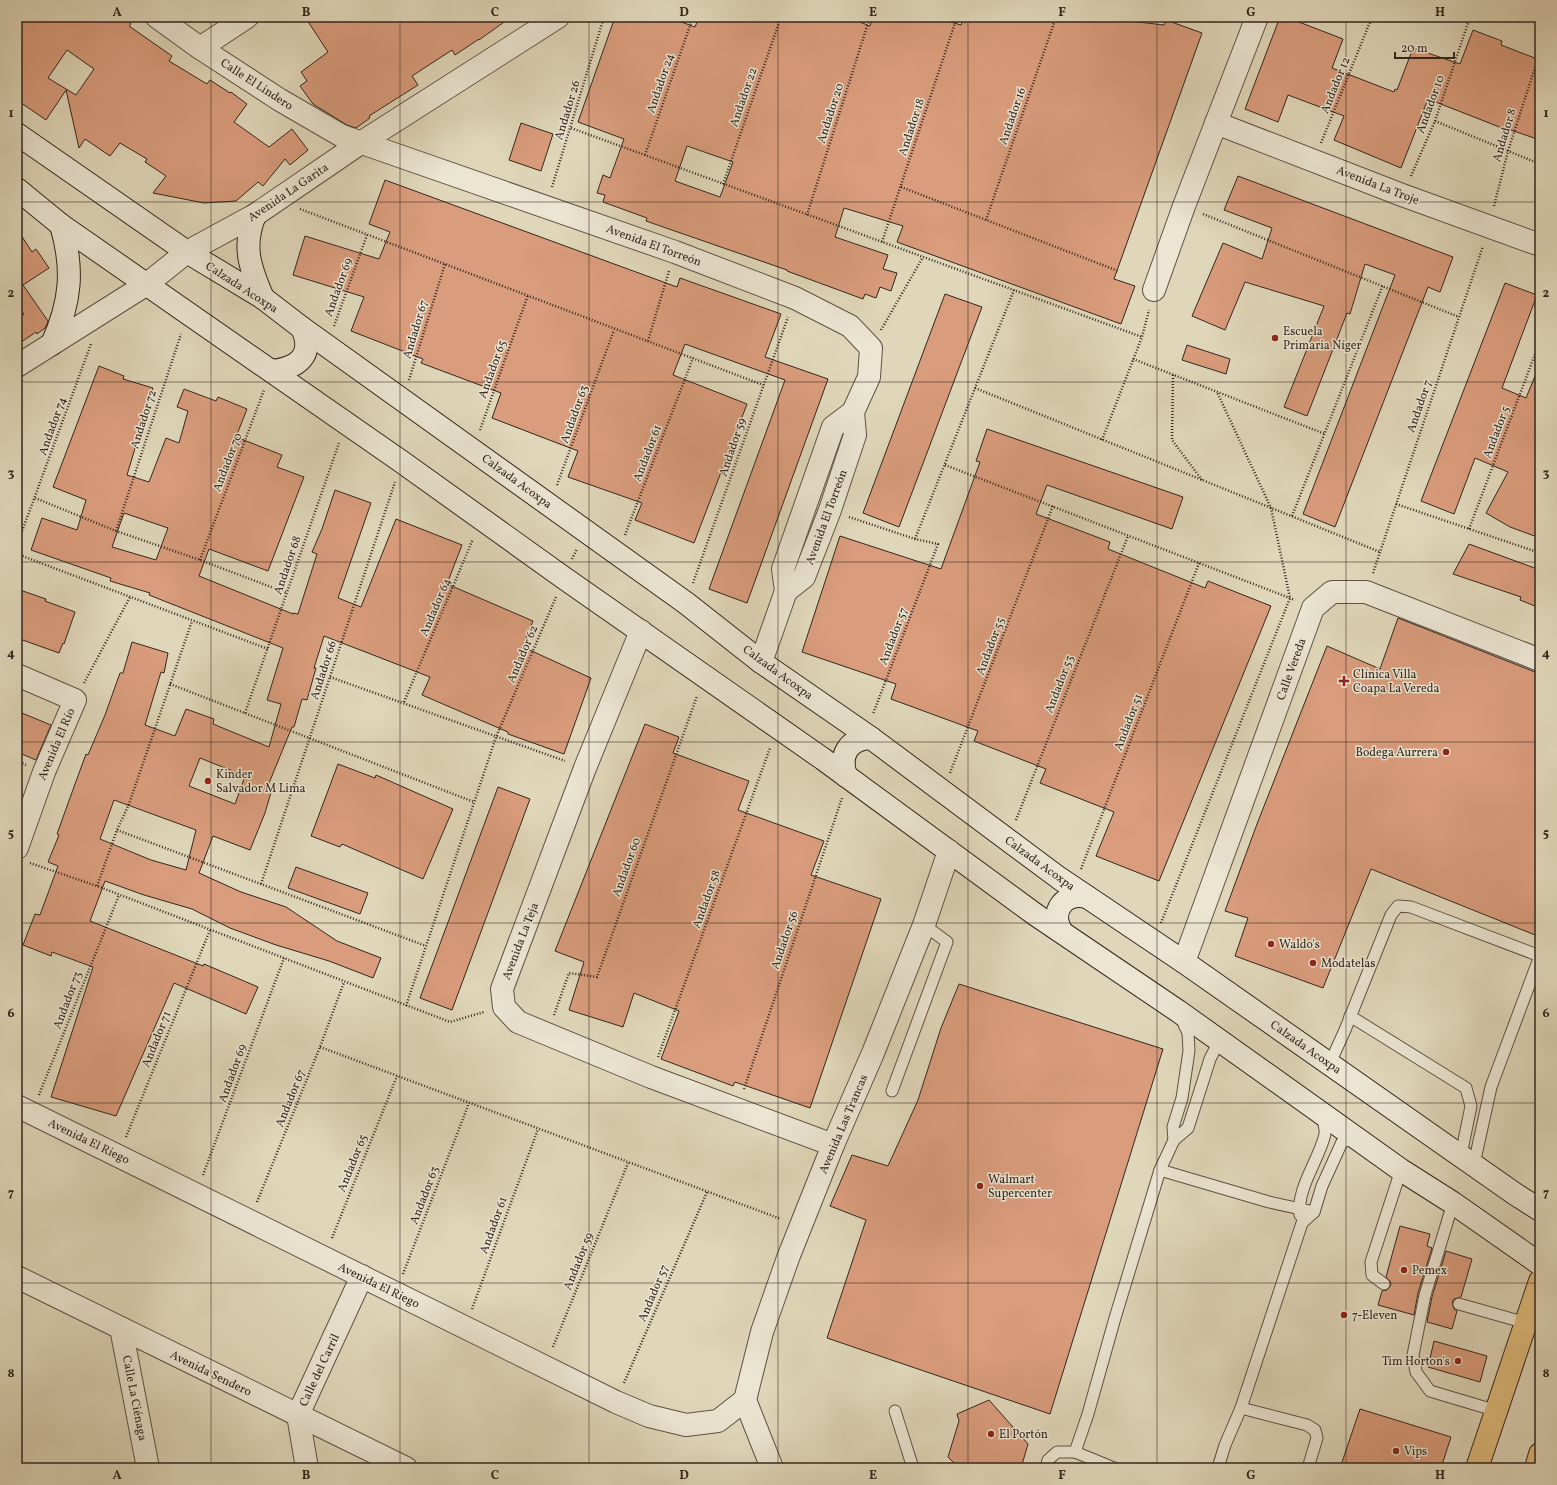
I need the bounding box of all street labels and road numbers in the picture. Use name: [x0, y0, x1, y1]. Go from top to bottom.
street label: Andador 24: [643, 51, 679, 115]
street label: Calle El Lindero: [217, 55, 296, 114]
street label: Andador 12: [1317, 55, 1355, 116]
street label: Andador 22: [726, 65, 762, 129]
street label: Andador 10: [1413, 73, 1449, 136]
street label: Andador 26: [551, 79, 585, 142]
street label: Andador 20: [814, 81, 848, 145]
street label: Andador 16: [996, 86, 1030, 147]
street label: Andador 18: [895, 96, 929, 158]
street label: Andador 8: [1489, 107, 1521, 164]
street label: Avenida La Garita: [245, 160, 332, 226]
street label: Avenida La Troje: [1334, 163, 1422, 209]
street label: Avenida El Torreón: [604, 221, 703, 271]
street label: Andador 69: [321, 256, 357, 319]
street label: Calzada Acoxpa: [202, 258, 281, 317]
street label: Andador 67: [399, 298, 433, 361]
street label: Andador 65: [475, 338, 511, 401]
street label: Andador 7: [1403, 378, 1436, 435]
street label: Andador 63: [557, 383, 593, 446]
street label: Andador 72: [127, 388, 161, 451]
street label: Andador 74: [35, 395, 71, 458]
street label: Andador 5: [1480, 404, 1514, 461]
street label: Andador 59: [715, 416, 750, 479]
street label: Andador 61: [630, 423, 666, 484]
street label: Andador 70: [209, 431, 246, 494]
street label: Calzada Acoxpa: [478, 451, 555, 513]
street label: Avenida El Torreón: [802, 468, 852, 567]
street label: Andador 68: [270, 534, 305, 597]
street label: Andador 64: [416, 576, 455, 639]
street label: Andador 57: [876, 605, 912, 667]
street label: Andador 55: [973, 615, 1009, 677]
street label: Andador 62: [504, 623, 542, 686]
street label: Calle Vereda: [1273, 636, 1311, 703]
street label: Andador 66: [307, 639, 341, 702]
street label: Calzada Acoxpa: [739, 642, 816, 704]
street label: Andador 53: [1042, 653, 1078, 716]
street label: Andador 51: [1111, 692, 1147, 753]
street label: Avenida El Río: [35, 706, 79, 783]
street label: Calzada Acoxpa: [1001, 833, 1078, 895]
street label: Andador 60: [609, 835, 645, 899]
street label: Andador 58: [689, 868, 725, 931]
street label: Avenida La Teja: [499, 900, 543, 982]
street label: Andador 56: [767, 909, 802, 972]
street label: Andador 73: [50, 969, 86, 1031]
street label: Andador 71: [138, 1009, 175, 1070]
street label: Calzada Acoxpa: [1267, 1017, 1344, 1078]
street label: Andador 69: [215, 1042, 251, 1105]
street label: Andador 67: [272, 1067, 310, 1130]
street label: Avenida Las Trancas: [816, 1072, 872, 1177]
street label: Avenida El Riego: [45, 1115, 132, 1169]
street label: Andador 65: [334, 1132, 372, 1195]
street label: Andador 63: [407, 1164, 443, 1227]
street label: Andador 61: [476, 1195, 512, 1256]
street label: Andador 59: [560, 1230, 598, 1293]
street label: Avenida El Riego: [335, 1259, 422, 1313]
street label: Andador 57: [635, 1262, 673, 1324]
street label: Calle del Carril: [296, 1331, 344, 1409]
street label: Avenida Sendero: [167, 1347, 254, 1401]
street label: Calle La Ciénaga: [118, 1354, 150, 1442]

